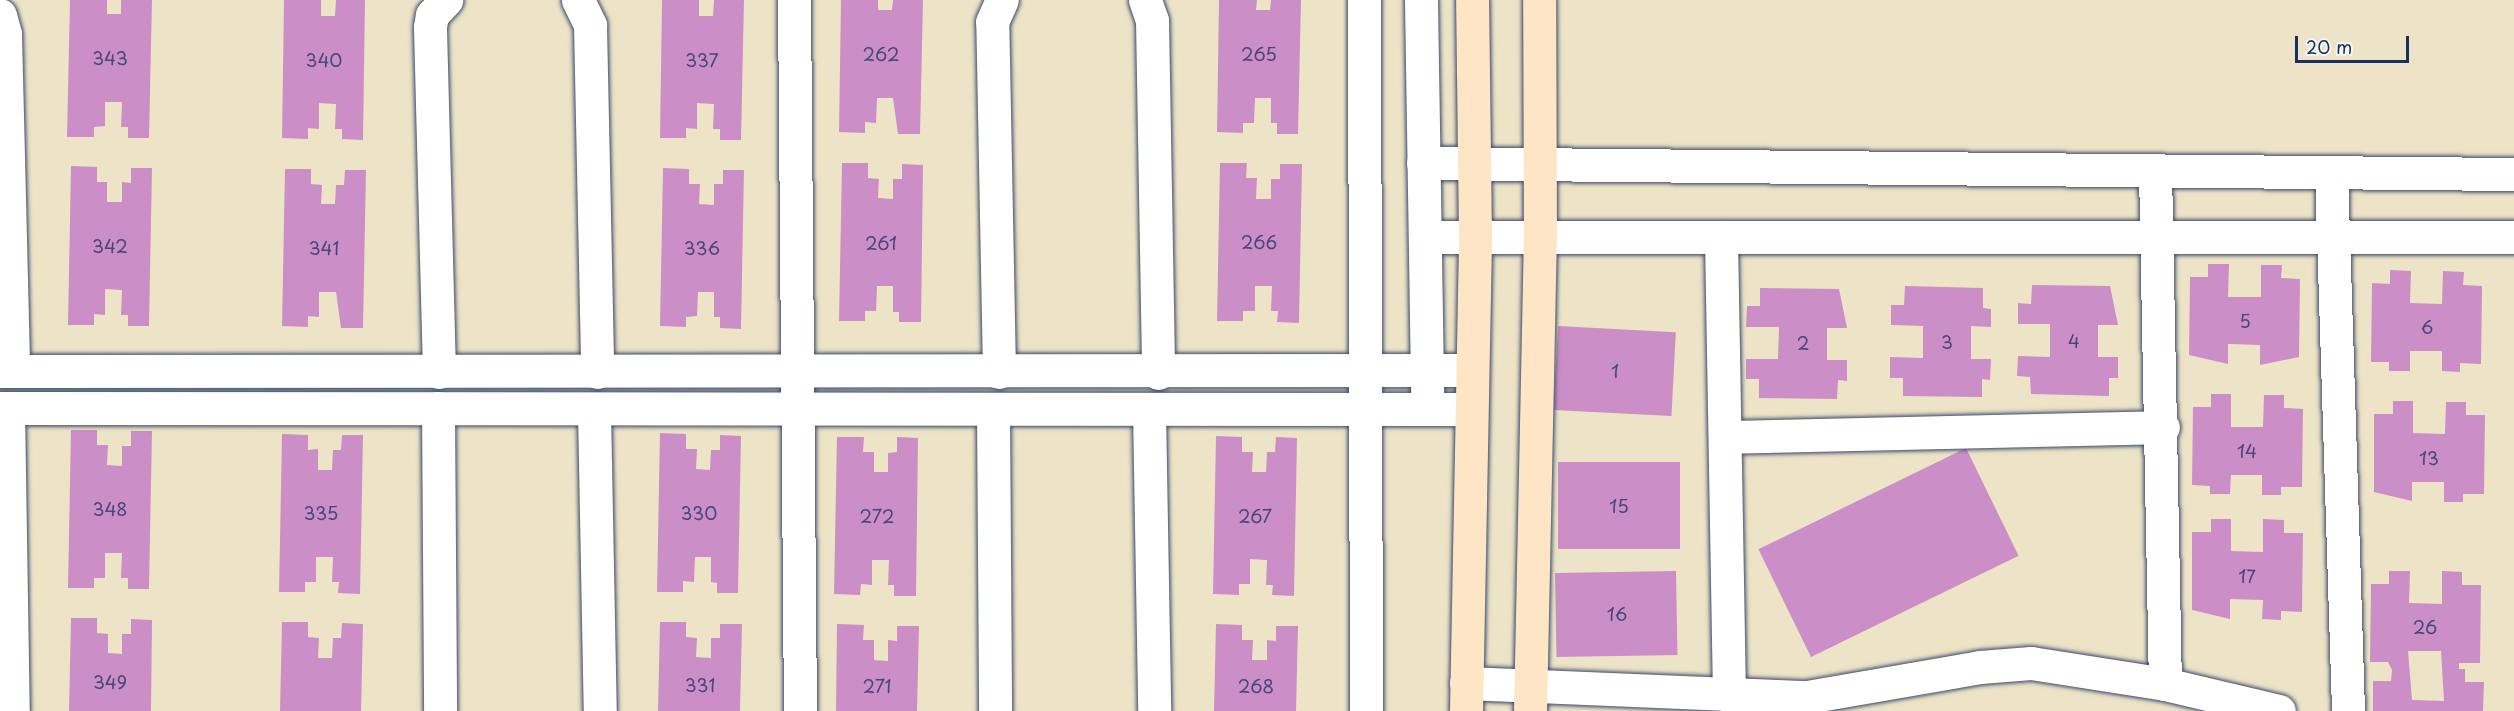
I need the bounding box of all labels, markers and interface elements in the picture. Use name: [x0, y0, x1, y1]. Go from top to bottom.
scale bar: [2298, 24, 2412, 62]
text: 20 m: [2306, 33, 2352, 60]
house number: 262: [863, 43, 899, 65]
house number: 265: [1241, 43, 1277, 65]
house number: 343: [92, 47, 128, 69]
house number: 340: [306, 49, 342, 71]
house number: 337: [685, 49, 719, 71]
house number: 266: [1241, 231, 1277, 253]
house number: 261: [865, 232, 897, 254]
house number: 342: [92, 235, 128, 257]
house number: 341: [309, 237, 339, 259]
house number: 336: [684, 237, 720, 259]
house number: 5: [2239, 310, 2251, 332]
house number: 6: [2421, 316, 2433, 338]
house number: 4: [2068, 330, 2080, 352]
house number: 3: [1941, 331, 1953, 353]
house number: 2: [1797, 332, 1809, 354]
house number: 1: [1611, 360, 1619, 382]
house number: 14: [2237, 440, 2257, 462]
house number: 13: [2419, 447, 2439, 469]
house number: 15: [1609, 495, 1629, 517]
house number: 348: [93, 498, 127, 520]
house number: 335: [304, 502, 338, 524]
house number: 330: [681, 502, 717, 524]
house number: 272: [860, 505, 894, 527]
house number: 267: [1238, 505, 1272, 527]
house number: 17: [2238, 565, 2256, 587]
house number: 16: [1607, 603, 1627, 625]
house number: 26: [2413, 616, 2437, 638]
house number: 349: [93, 671, 127, 693]
house number: 331: [685, 674, 715, 696]
house number: 271: [862, 675, 892, 697]
house number: 268: [1238, 675, 1274, 697]

